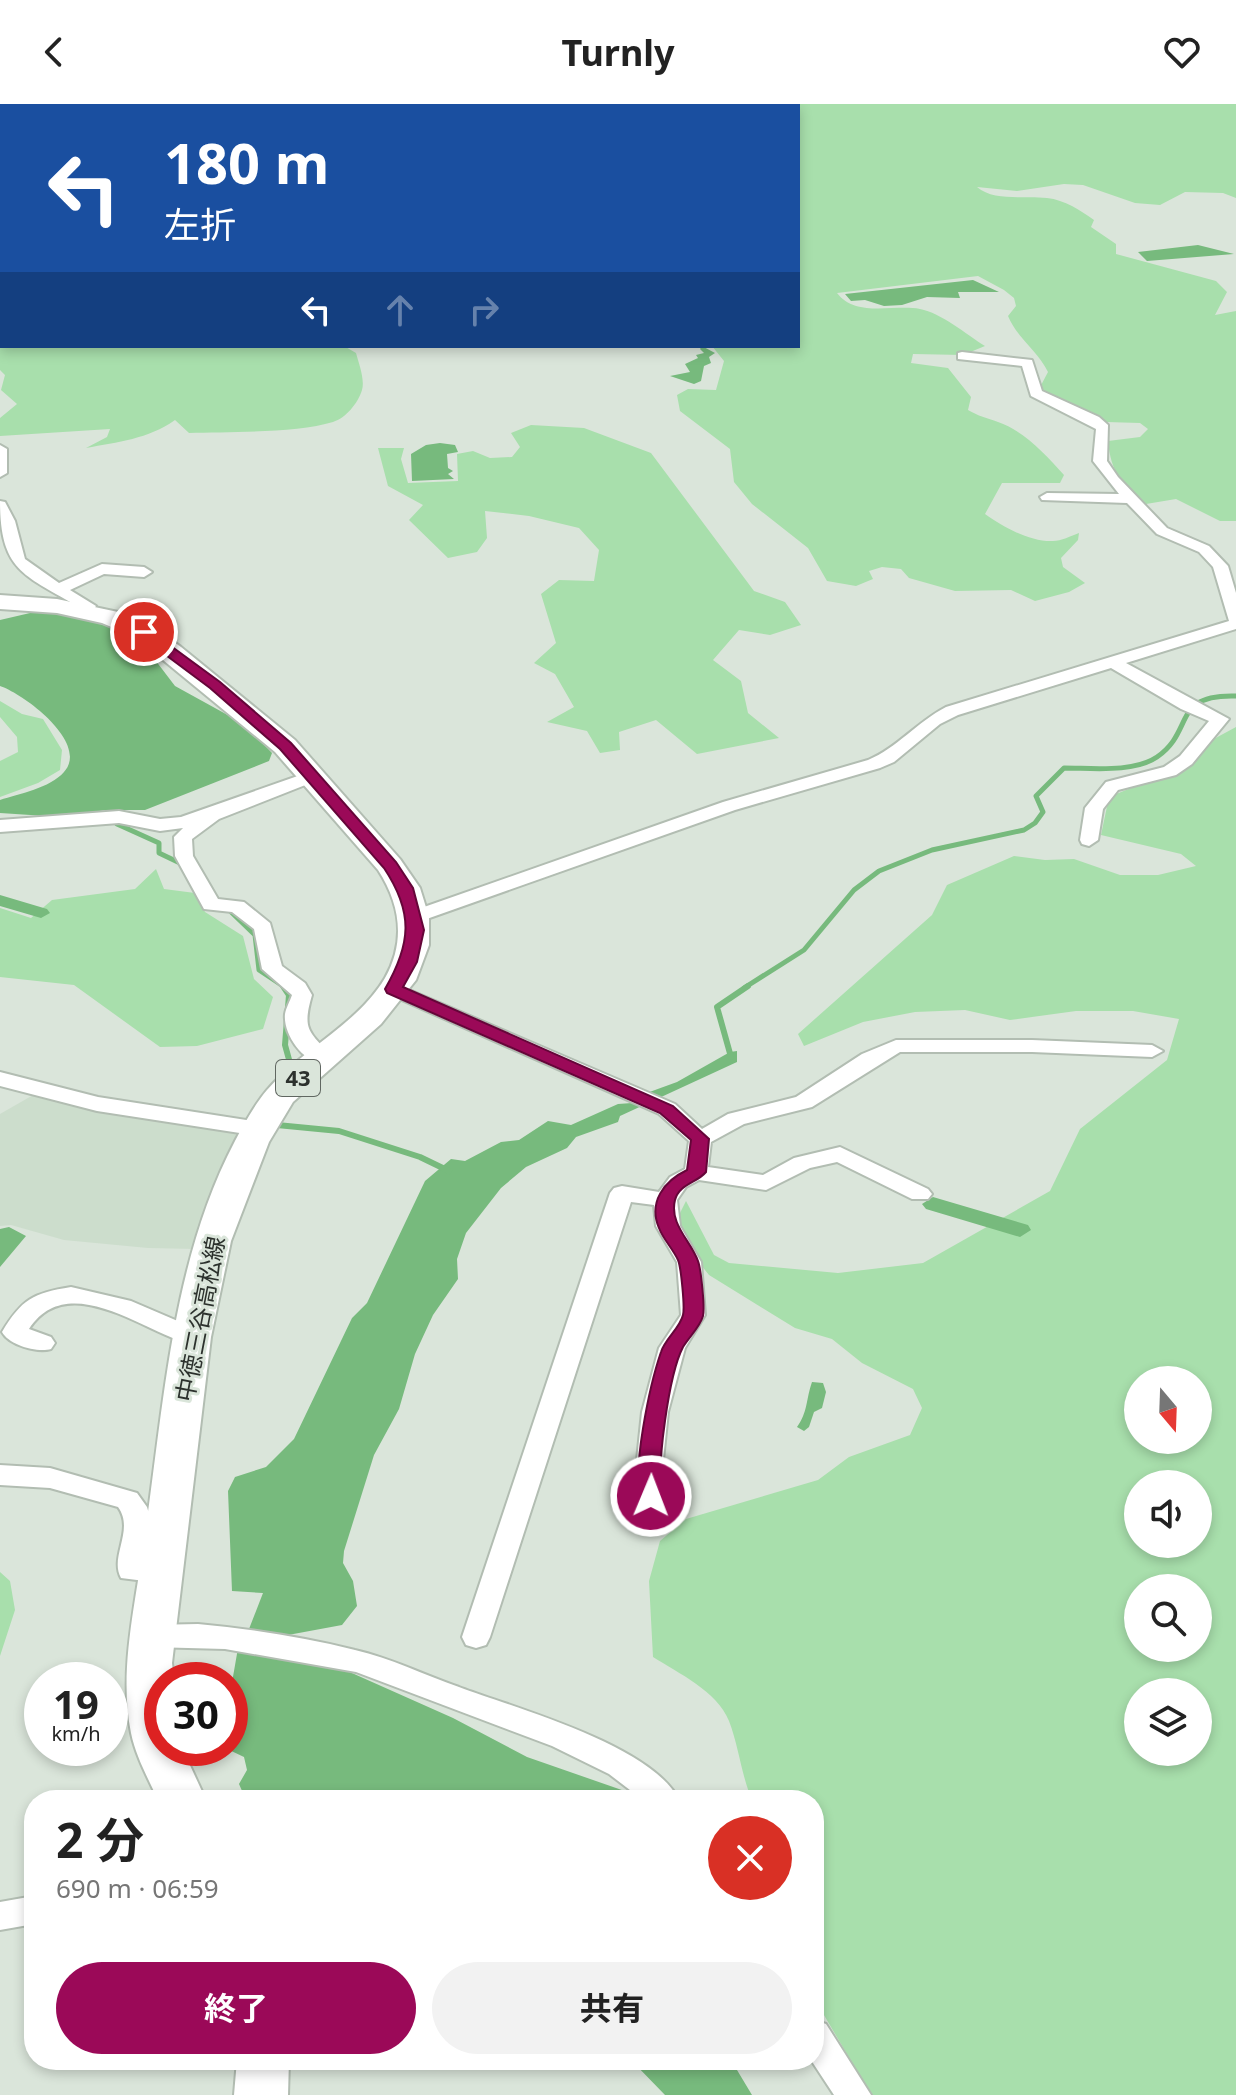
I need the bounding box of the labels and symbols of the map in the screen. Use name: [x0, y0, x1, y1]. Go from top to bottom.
pin: [110, 598, 178, 666]
road number: 43: [276, 1060, 320, 1096]
street label: 中徳三谷高松線: [167, 1233, 232, 1404]
north arrow: [1124, 1366, 1212, 1454]
position arrow: [609, 1454, 693, 1538]
speed limit sign: 30: [144, 1662, 248, 1766]

